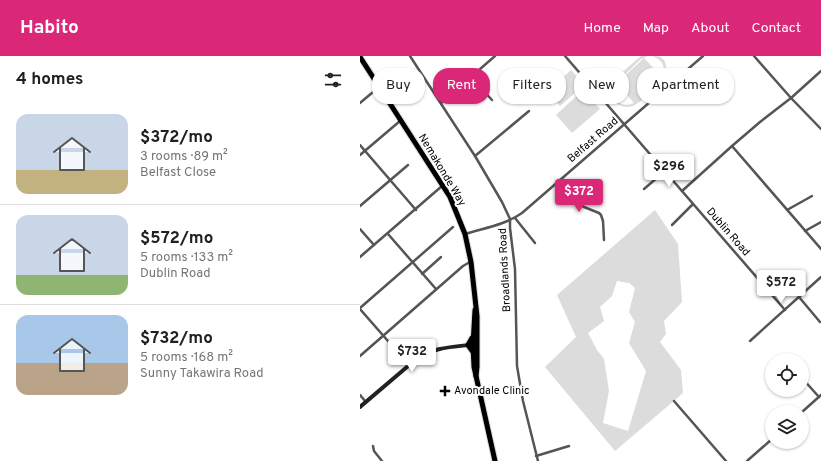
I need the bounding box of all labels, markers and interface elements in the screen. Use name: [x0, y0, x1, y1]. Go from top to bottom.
text: Habito: [20, 16, 79, 40]
text: Home: [584, 20, 621, 37]
text: Map: [643, 20, 669, 37]
text: About: [691, 20, 730, 37]
text: Contact: [752, 20, 801, 37]
chip: Buy: [372, 68, 425, 104]
chip: Rent: [433, 68, 490, 104]
chip: Filters: [498, 68, 566, 104]
chip: New: [574, 68, 629, 104]
chip: Apartment: [637, 68, 734, 104]
text: 4 homes: [16, 69, 83, 91]
icon: filters: [322, 69, 344, 91]
street label: Belfast Road: [565, 114, 621, 166]
text: $372/mo: [140, 127, 213, 149]
icon: home: [48, 130, 96, 178]
street label: Nemakonde Way: [415, 131, 469, 209]
text: 3 rooms · 89 m²: [140, 149, 228, 165]
pin: $296: [645, 154, 693, 188]
text: $296: [653, 159, 685, 175]
text: Belfast Close: [140, 165, 216, 181]
pin: $372: [555, 179, 603, 213]
text: $372: [564, 184, 594, 200]
street label: Dublin Road: [703, 205, 753, 259]
text: $572/mo: [140, 228, 213, 250]
street label: Broadlands Road: [496, 228, 514, 312]
icon: home: [48, 231, 96, 279]
text: 5 rooms · 133 m²: [140, 250, 233, 266]
text: Dublin Road: [140, 266, 211, 282]
pin: $572: [757, 270, 805, 304]
text: $572: [766, 275, 796, 291]
text: $732/mo: [140, 328, 213, 350]
icon: home: [48, 331, 96, 379]
pin: $732: [388, 339, 436, 373]
text: $732: [397, 344, 427, 360]
text: 5 rooms · 168 m²: [140, 350, 233, 366]
map controls: [765, 353, 809, 449]
button: locate: [765, 353, 809, 397]
text: Sunny Takawira Road: [140, 366, 264, 382]
place label: Avondale Clinic: [454, 384, 530, 398]
marker: Avondale Clinic: [439, 385, 451, 397]
button: layers: [765, 405, 809, 449]

